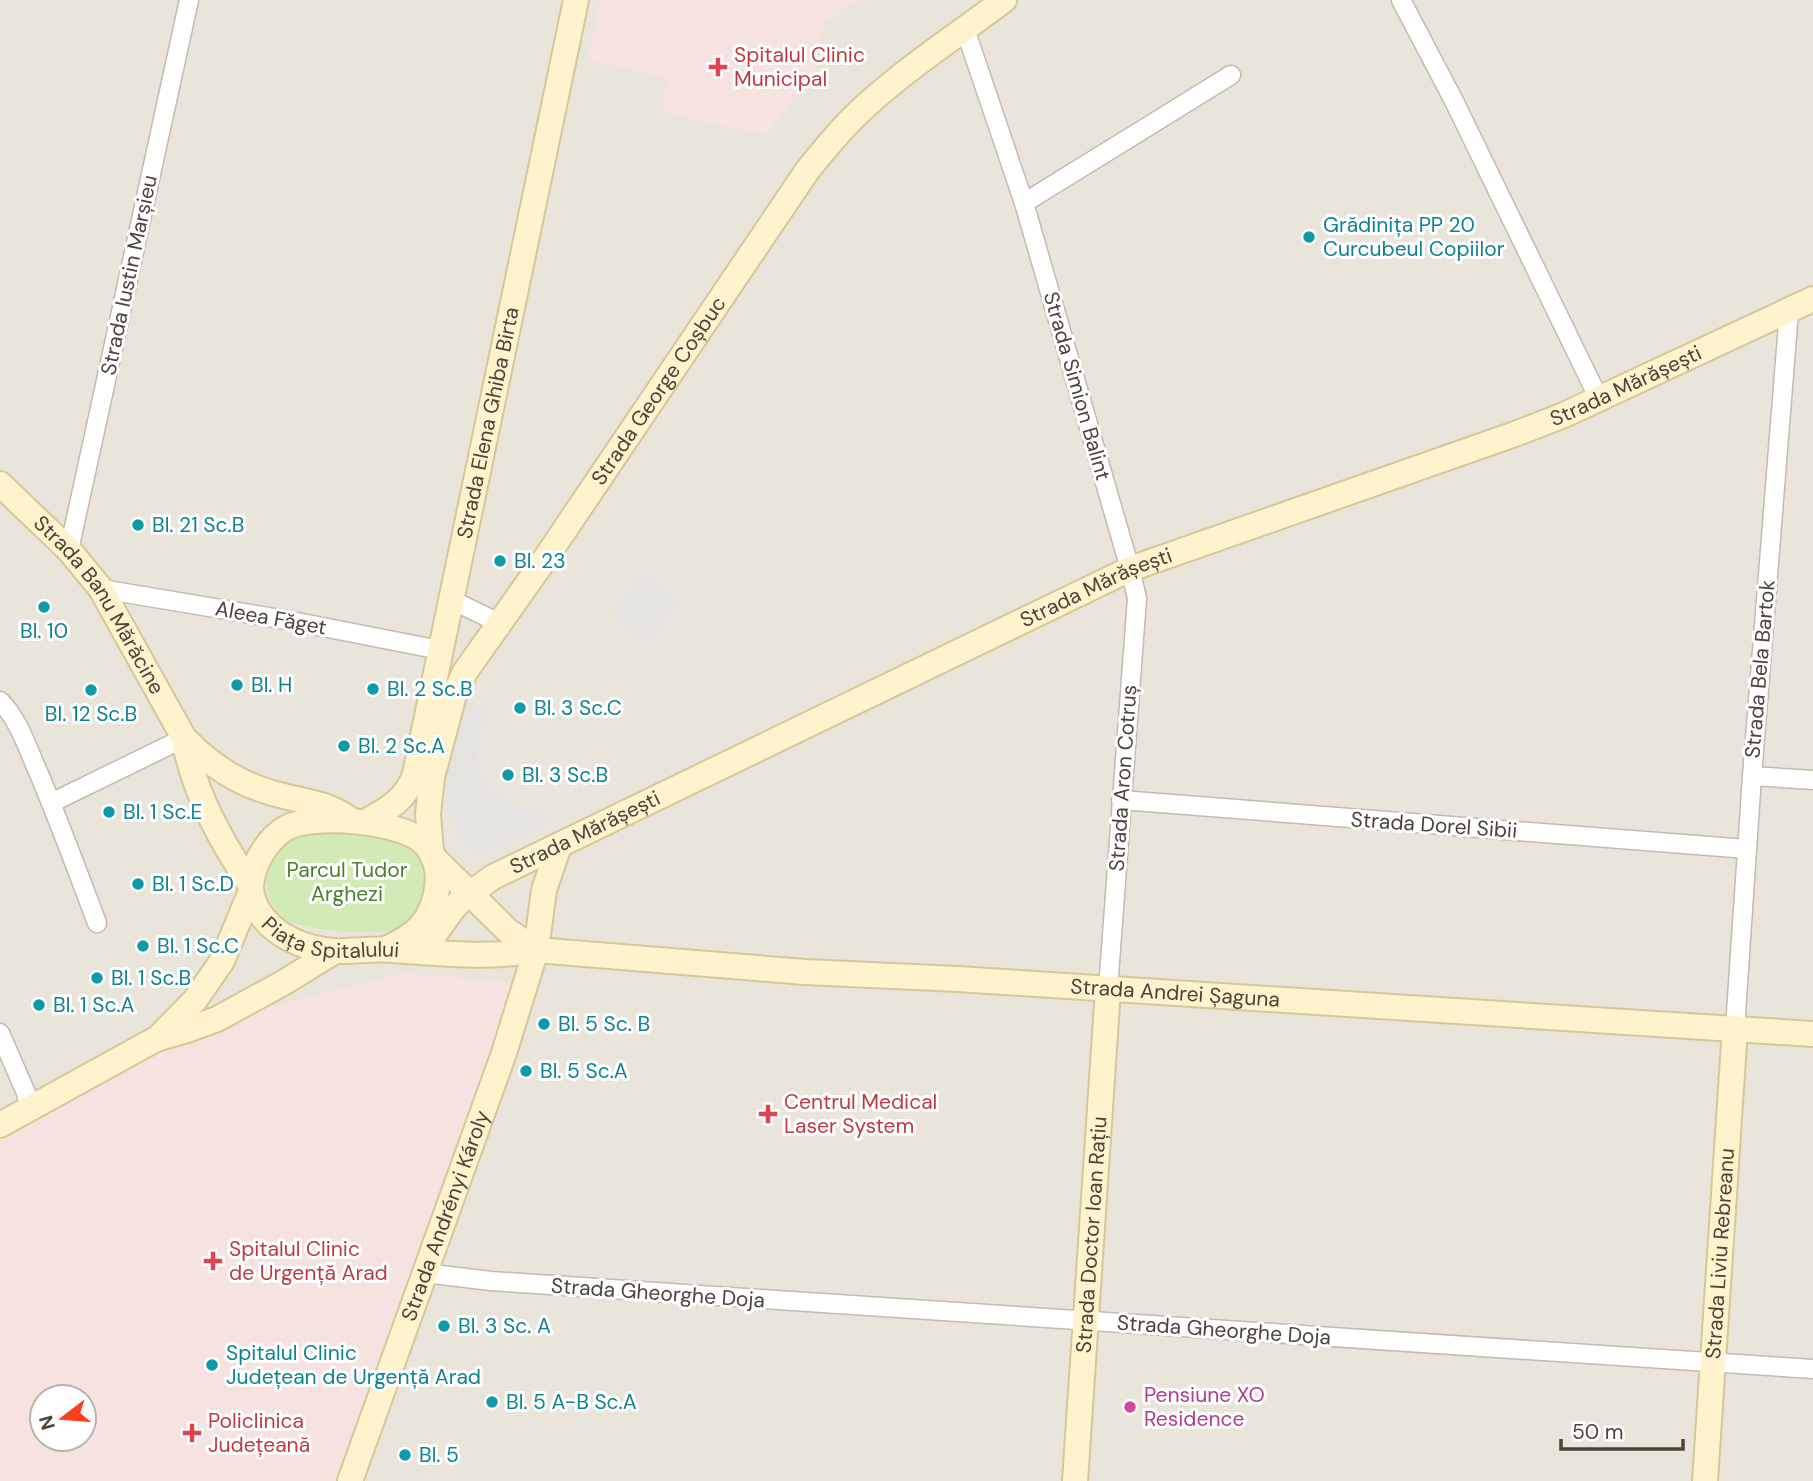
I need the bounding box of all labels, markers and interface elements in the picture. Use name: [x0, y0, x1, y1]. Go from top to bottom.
place label: Spitalul Clinic Municipal: [734, 41, 865, 93]
marker: Spitalul Clinic Municipal: [708, 57, 728, 77]
street label: Strada Iustin Marșieu: [94, 172, 164, 378]
place label: Grădinița PP 20 Curcubeul Copiilor: [1323, 211, 1505, 263]
marker: Grădinița PP 20 Curcubeul Copiilor: [1301, 229, 1317, 245]
street label: Strada Simion Balint: [1037, 288, 1117, 484]
street label: Strada George Coșbuc: [585, 291, 732, 491]
street label: Strada Elena Ghiba Birta: [450, 305, 526, 541]
street label: Strada Mărășești: [1546, 339, 1706, 433]
street label: Strada Banu Mărăcine: [28, 509, 171, 699]
place label: Bl. 21 Sc.B: [152, 511, 244, 539]
marker: Bl. 21 Sc.B: [130, 517, 146, 533]
street label: Strada Mărășești: [1015, 541, 1176, 634]
place label: Bl. 23: [514, 547, 566, 575]
marker: Bl. 23: [492, 553, 508, 569]
street label: Strada Bela Bartok: [1738, 578, 1782, 759]
street label: Aleea Făget: [213, 594, 329, 642]
marker: Bl. 10: [36, 599, 52, 615]
place label: Bl. 10: [20, 617, 68, 645]
place label: Bl. H: [251, 671, 292, 699]
place label: Bl. 2 Sc.B: [387, 675, 473, 703]
marker: Bl. H: [229, 677, 245, 693]
marker: Bl. 2 Sc.B: [365, 681, 381, 697]
marker: Bl. 12 Sc.B: [83, 682, 99, 698]
street label: Strada Aron Cotruș: [1103, 684, 1143, 872]
place label: Bl. 3 Sc.C: [534, 694, 622, 722]
place label: Bl. 12 Sc.B: [45, 700, 137, 728]
marker: Bl. 3 Sc.C: [512, 700, 528, 716]
place label: Bl. 2 Sc.A: [358, 732, 445, 760]
marker: Bl. 2 Sc.A: [336, 738, 352, 754]
place label: Bl. 3 Sc.B: [522, 761, 608, 789]
marker: Bl. 3 Sc.B: [500, 767, 516, 783]
street label: Strada Mărășești: [505, 784, 665, 881]
place label: Bl. 1 Sc.E: [123, 798, 202, 826]
marker: Bl. 1 Sc.E: [101, 804, 117, 820]
street label: Strada Dorel Sibii: [1350, 805, 1518, 845]
park label: Parcul Tudor Arghezi: [287, 856, 408, 908]
place label: Bl. 1 Sc.D: [152, 870, 234, 898]
marker: Bl. 1 Sc.D: [130, 876, 146, 892]
street label: Piața Spitalului: [256, 910, 400, 965]
place label: Bl. 1 Sc.C: [157, 932, 239, 960]
marker: Bl. 1 Sc.C: [135, 938, 151, 954]
place label: Bl. 1 Sc.B: [111, 964, 191, 992]
marker: Bl. 1 Sc.B: [89, 970, 105, 986]
street label: Strada Andrei Șaguna: [1070, 972, 1281, 1014]
place label: Bl. 1 Sc.A: [53, 991, 135, 1019]
marker: Bl. 1 Sc.A: [31, 997, 47, 1013]
place label: Bl. 5 Sc. B: [558, 1010, 650, 1038]
marker: Bl. 5 Sc. B: [536, 1016, 552, 1032]
place label: Bl. 5 Sc.A: [540, 1057, 628, 1085]
marker: Bl. 5 Sc.A: [518, 1063, 534, 1079]
place label: Centrul Medical Laser System: [784, 1088, 937, 1140]
marker: Centrul Medical Laser System: [758, 1104, 778, 1124]
street label: Strada Andrényi Károly: [395, 1106, 496, 1325]
street label: Strada Doctor Ioan Rațiu: [1070, 1115, 1113, 1354]
street label: Strada Liviu Rebreanu: [1699, 1147, 1741, 1360]
place label: Spitalul Clinic de Urgență Arad: [229, 1235, 388, 1287]
marker: Spitalul Clinic de Urgență Arad: [203, 1251, 223, 1271]
street label: Strada Gheorghe Doja: [550, 1272, 766, 1314]
street label: Strada Gheorghe Doja: [1116, 1309, 1332, 1351]
place label: Bl. 3 Sc. A: [458, 1312, 551, 1340]
marker: Bl. 3 Sc. A: [436, 1318, 452, 1334]
place label: Spitalul Clinic Județean de Urgență Arad: [226, 1339, 481, 1391]
marker: Spitalul Clinic Județean de Urgență Arad: [204, 1357, 220, 1373]
place label: Pensiune XO Residence: [1144, 1381, 1265, 1433]
north arrow: [28, 1383, 98, 1453]
place label: Bl. 5 A-B Sc.A: [506, 1388, 637, 1416]
marker: Bl. 5 A-B Sc.A: [484, 1394, 500, 1410]
marker: Pensiune XO Residence: [1122, 1399, 1138, 1415]
place label: Policlinica Județeană: [208, 1407, 310, 1459]
scale bar: [1561, 1408, 1684, 1452]
text: N: [33, 1412, 61, 1433]
text: 50 m: [1572, 1418, 1623, 1446]
marker: Policlinica Județeană: [182, 1423, 202, 1443]
place label: Bl. 5: [419, 1441, 459, 1469]
marker: Bl. 5: [397, 1447, 413, 1463]

